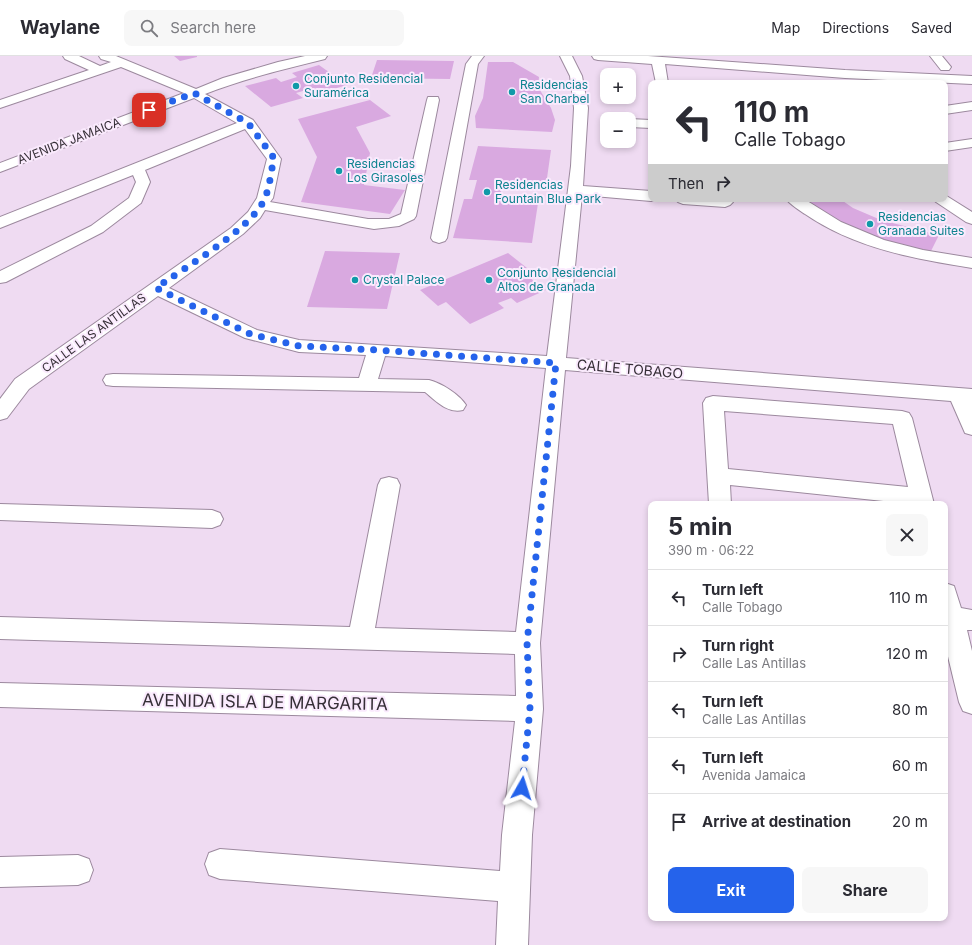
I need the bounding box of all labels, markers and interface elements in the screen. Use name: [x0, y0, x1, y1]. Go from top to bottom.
search box: [124, 10, 404, 46]
text: Waylane: [20, 16, 100, 39]
icon: search: [138, 17, 160, 39]
text: Search here: [170, 18, 256, 37]
text: Map: [771, 19, 800, 36]
text: Directions: [822, 19, 889, 36]
text: Saved: [911, 19, 952, 36]
map controls: [600, 68, 636, 148]
button: +: [600, 68, 636, 104]
place label: Conjunto Residencial Suramérica: [304, 71, 423, 100]
place label: Residencias San Charbel: [520, 77, 589, 106]
marker: Conjunto Residencial Suramérica: [291, 81, 301, 91]
marker: Residencias San Charbel: [507, 87, 517, 97]
pin: [132, 93, 166, 127]
text: 110 m: [734, 95, 809, 129]
icon: left: [668, 96, 720, 148]
icon: arrive: [138, 99, 160, 121]
button: −: [600, 112, 636, 148]
street label: AVENIDA JAMAICA: [15, 114, 122, 167]
text: Calle Tobago: [734, 129, 846, 150]
place label: Residencias Los Girasoles: [347, 156, 424, 185]
marker: Residencias Los Girasoles: [334, 166, 344, 176]
icon: right: [712, 172, 734, 194]
text: Then: [668, 174, 704, 193]
place label: Residencias Fountain Blue Park: [495, 177, 601, 206]
marker: Residencias Fountain Blue Park: [482, 187, 492, 197]
place label: Residencias Granada Suites: [878, 209, 964, 238]
marker: Residencias Granada Suites: [865, 219, 875, 229]
place label: Conjunto Residencial Altos de Granada: [497, 265, 616, 294]
place label: Crystal Palace: [363, 272, 444, 287]
marker: Crystal Palace: [350, 275, 360, 285]
marker: Conjunto Residencial Altos de Granada: [484, 275, 494, 285]
street label: CALLE LAS ANTILLAS: [39, 290, 149, 375]
street label: CALLE TOBAGO: [576, 355, 684, 382]
text: 5 min: [668, 512, 732, 541]
button: close: [886, 514, 928, 556]
text: 390 m · 06:22: [668, 542, 754, 558]
text: Turn left: [702, 580, 763, 599]
icon: left: [668, 587, 690, 609]
text: 110 m: [889, 588, 928, 607]
text: Calle Tobago: [702, 599, 783, 615]
text: Turn right: [702, 636, 774, 655]
icon: right: [668, 643, 690, 665]
text: 120 m: [886, 644, 928, 663]
text: Calle Las Antillas: [702, 655, 806, 671]
street label: AVENIDA ISLA DE MARGARITA: [142, 690, 388, 714]
text: Turn left: [702, 692, 763, 711]
icon: left: [668, 699, 690, 721]
text: 80 m: [892, 700, 928, 719]
text: Calle Las Antillas: [702, 711, 806, 727]
text: Turn left: [702, 748, 763, 767]
icon: left: [668, 755, 690, 777]
text: 60 m: [892, 756, 928, 775]
position arrow: [501, 767, 543, 809]
text: Avenida Jamaica: [702, 767, 806, 783]
icon: arrive: [668, 811, 690, 833]
text: Arrive at destination: [702, 812, 851, 831]
text: 20 m: [892, 812, 928, 831]
button: Exit: [668, 867, 794, 913]
button: Share: [802, 867, 928, 913]

